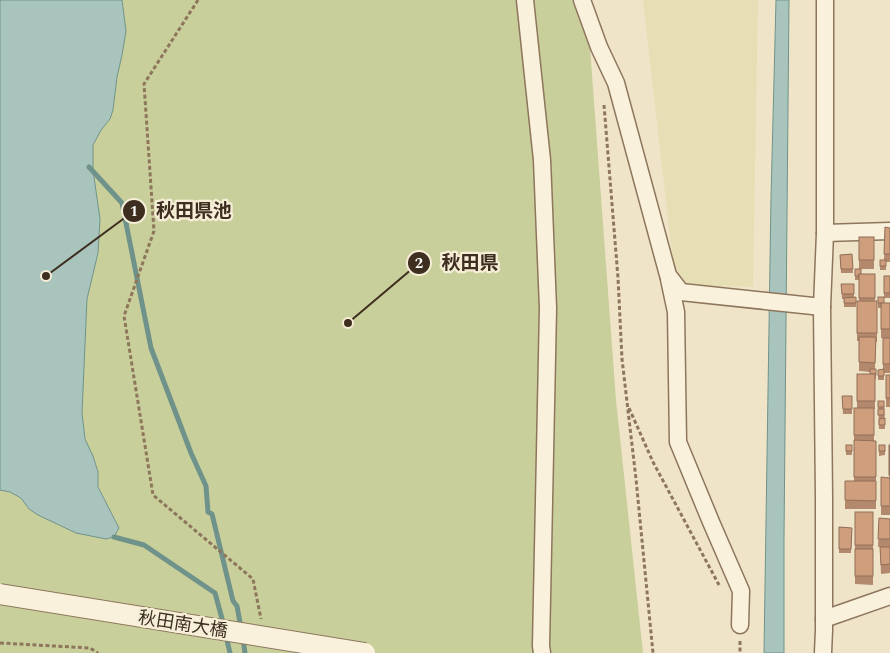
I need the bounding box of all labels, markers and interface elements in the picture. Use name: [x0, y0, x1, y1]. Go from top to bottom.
callout: 秋田県池: [121, 194, 242, 228]
text: 秋田県池: [156, 197, 232, 226]
text: 1: [130, 200, 138, 223]
callout: 秋田県: [406, 246, 508, 280]
text: 秋田県: [441, 249, 499, 278]
text: 2: [415, 252, 423, 275]
street label: 秋田南大橋: [136, 604, 229, 645]

